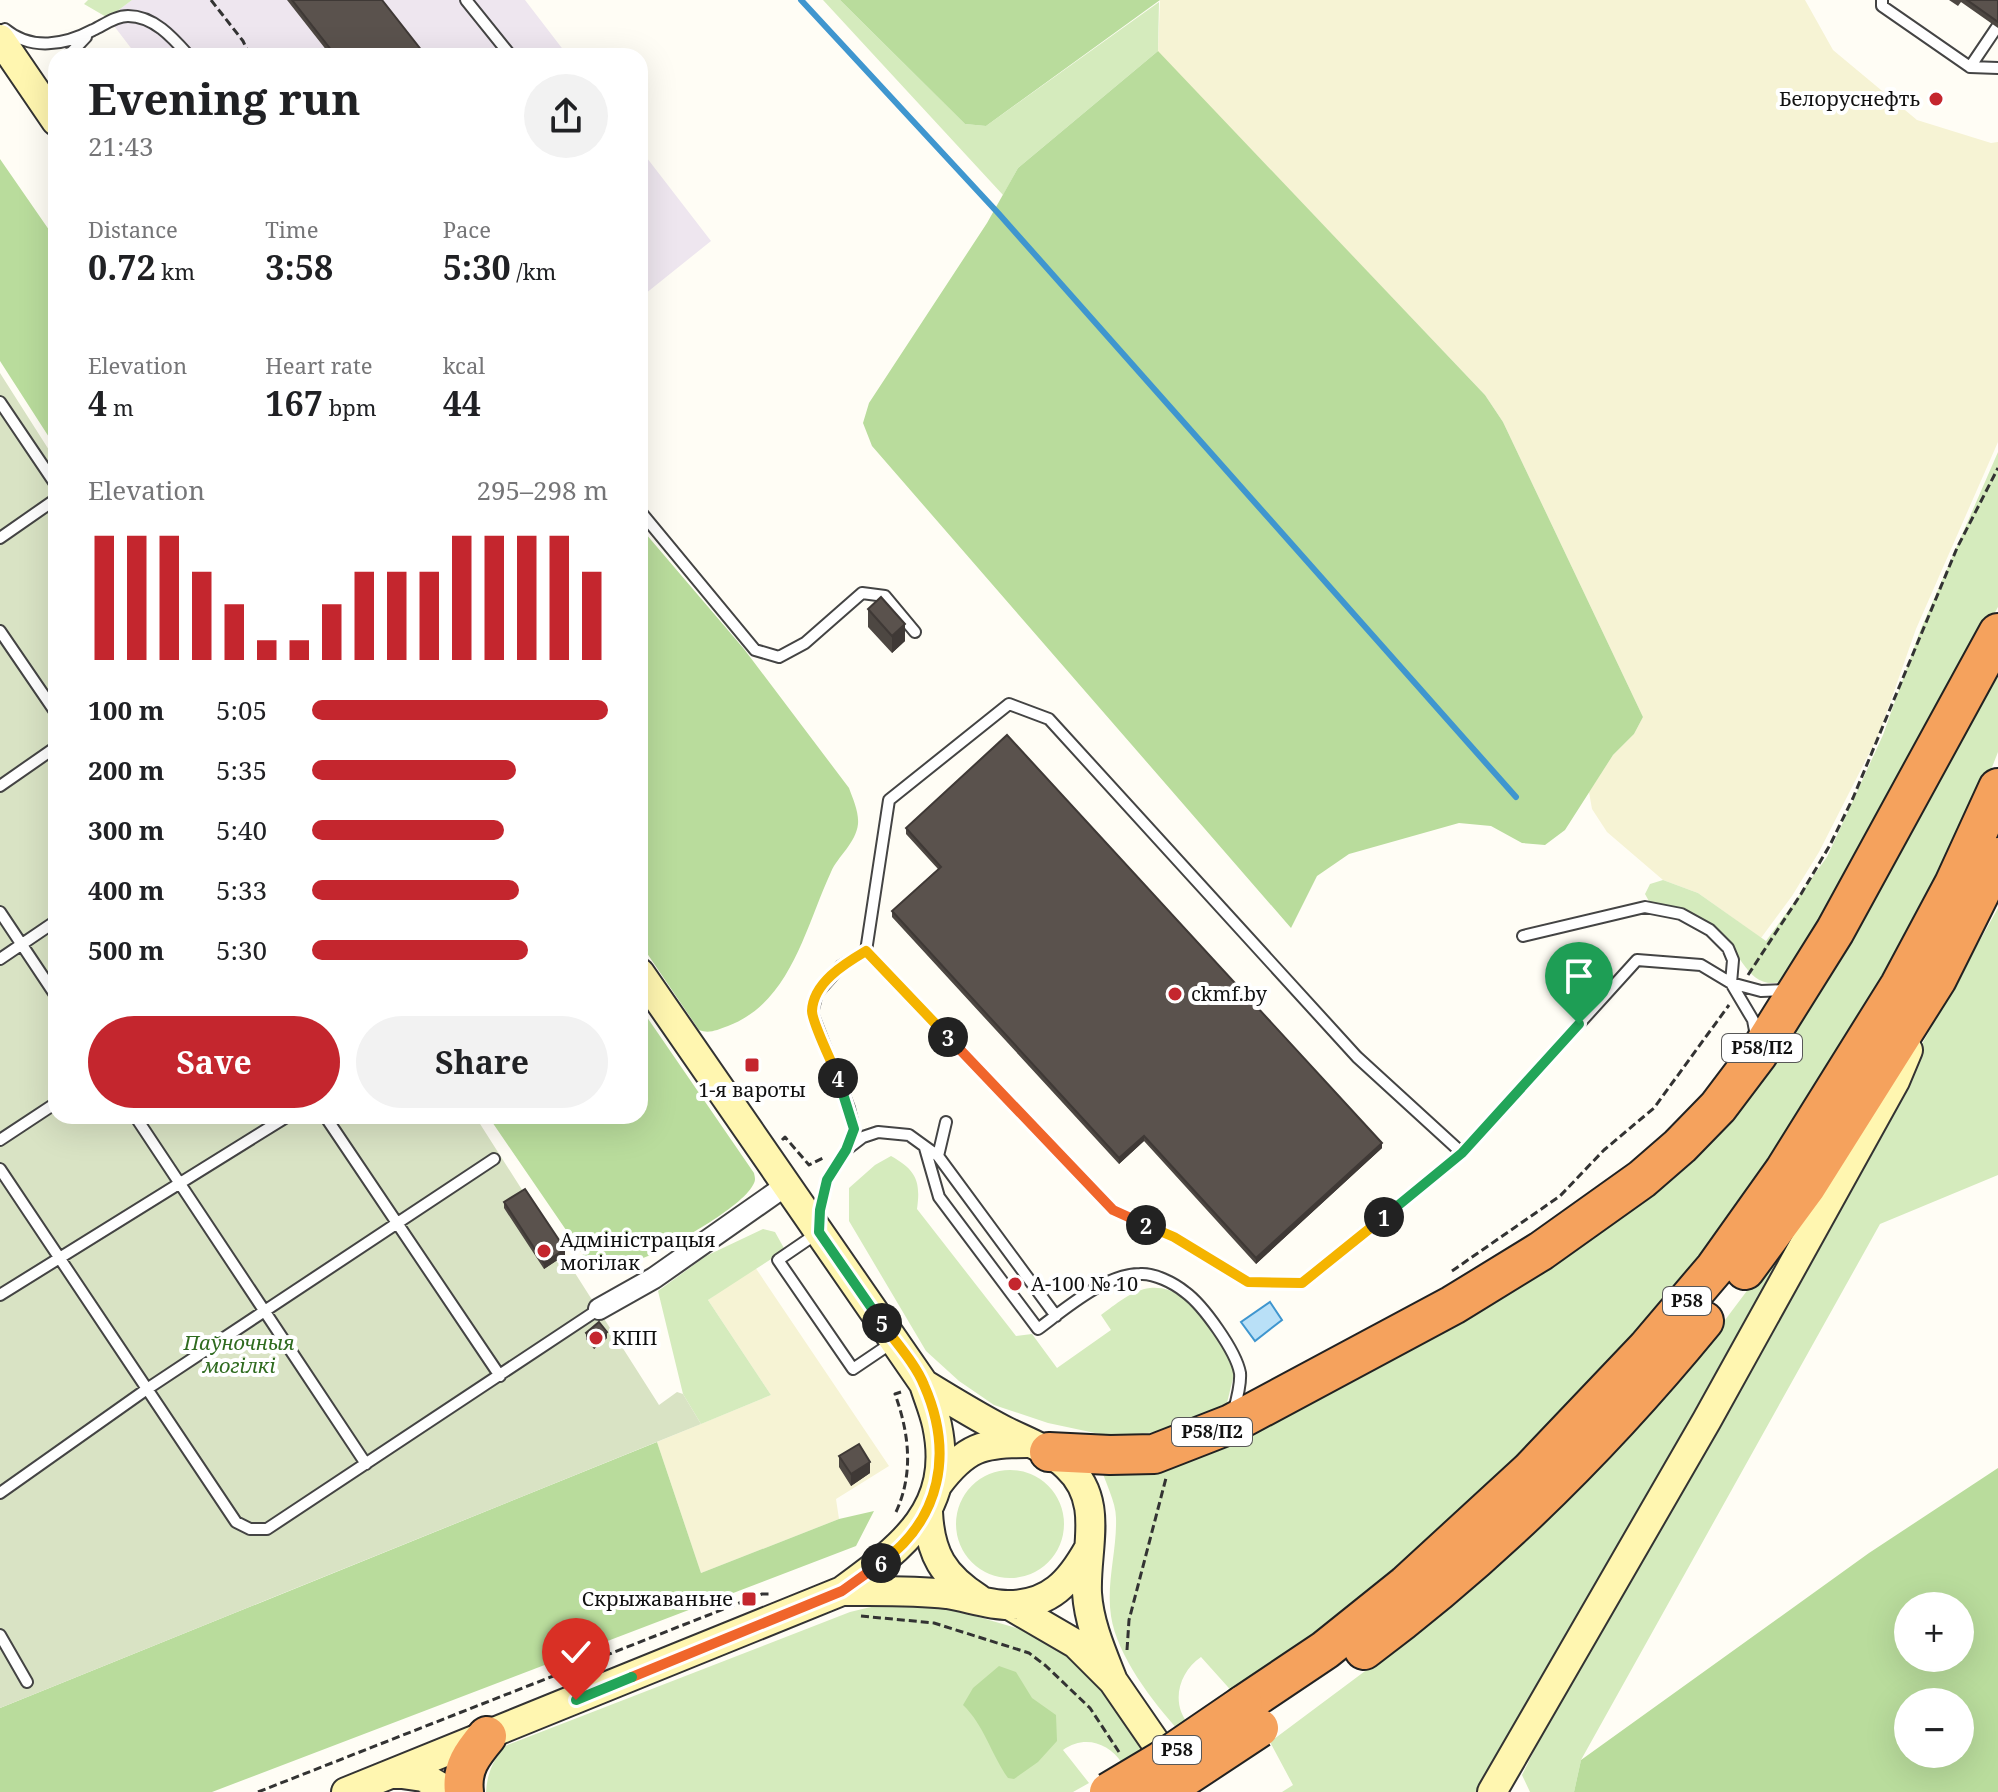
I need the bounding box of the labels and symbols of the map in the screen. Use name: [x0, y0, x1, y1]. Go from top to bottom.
place label: Белоруснефть: [1779, 85, 1920, 112]
marker: Белоруснефть: [1927, 90, 1945, 108]
pin: [1545, 942, 1613, 1024]
place label: ckmf.by: [1191, 980, 1268, 1007]
marker: ckmf.by: [1166, 985, 1184, 1003]
pin: 3: [928, 1017, 968, 1057]
road number: Р58/П2: [1722, 1034, 1802, 1062]
marker: 1-я вароты: [743, 1056, 761, 1074]
pin: 4: [818, 1058, 858, 1098]
place label: 1-я вароты: [698, 1076, 806, 1103]
pin: 1: [1364, 1197, 1404, 1237]
pin: 2: [1126, 1205, 1166, 1245]
place label: Адміністрацыя могілак: [560, 1226, 716, 1276]
marker: Адміністрацыя могілак: [535, 1242, 553, 1260]
place label: А-100 № 10: [1031, 1270, 1138, 1297]
marker: А-100 № 10: [1006, 1275, 1024, 1293]
road number: Р58: [1663, 1287, 1711, 1315]
pin: 5: [862, 1303, 902, 1343]
place label: КПП: [612, 1324, 658, 1351]
park label: Паўночныя могілкі: [183, 1329, 294, 1379]
marker: КПП: [587, 1329, 605, 1347]
road number: Р58/П2: [1172, 1418, 1252, 1446]
pin: 6: [861, 1543, 901, 1583]
place label: Скрыжаваньне: [582, 1585, 733, 1612]
marker: Скрыжаваньне: [740, 1590, 758, 1608]
pin: [542, 1618, 610, 1700]
road number: Р58: [1153, 1736, 1201, 1764]

